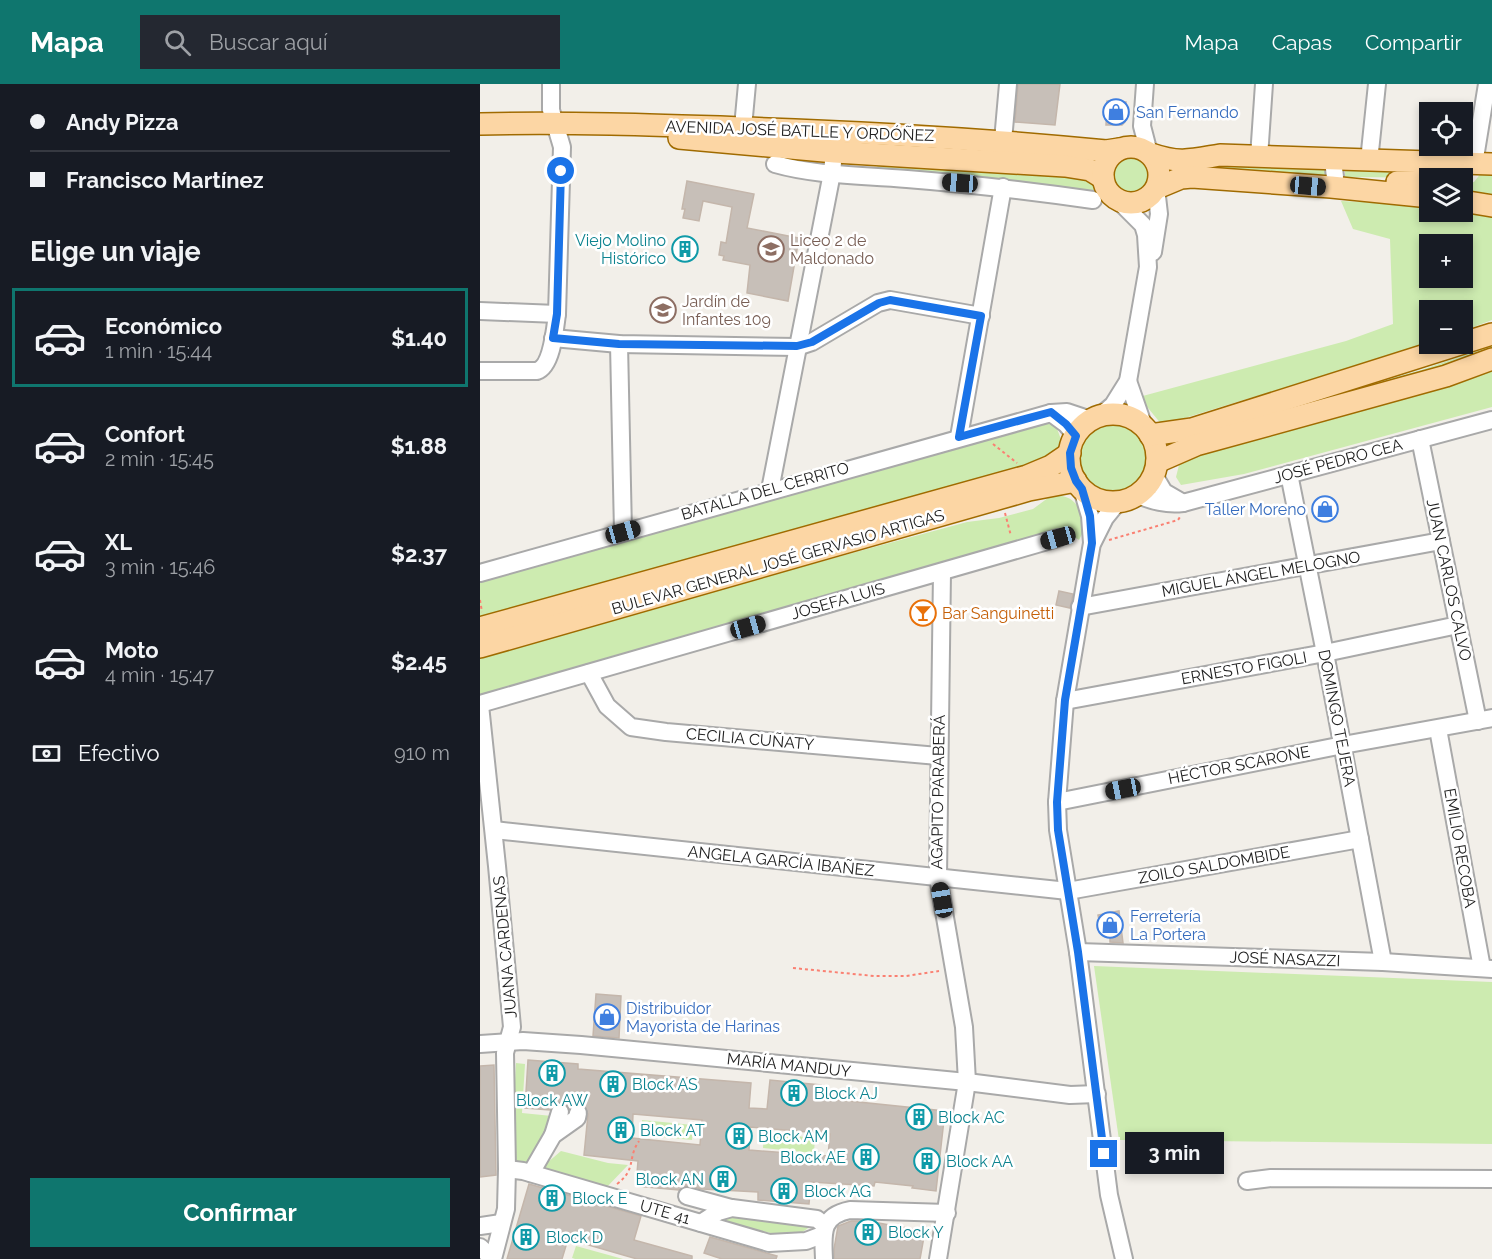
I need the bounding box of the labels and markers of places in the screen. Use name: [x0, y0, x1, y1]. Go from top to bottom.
shop icon: San Fernando: [1101, 97, 1131, 127]
place label: San Fernando: [1136, 103, 1239, 122]
place label: Viejo Molino Histórico: [575, 231, 666, 268]
place label: Liceo 2 de Maldonado: [790, 231, 874, 268]
building icon: Viejo Molino Histórico: [670, 234, 700, 264]
school or university icon: Liceo 2 de Maldonado: [756, 234, 786, 264]
place label: Jardín de Infantes 109: [682, 292, 771, 329]
school or university icon: Jardín de Infantes 109: [648, 295, 678, 325]
shop icon: Taller Moreno: [1310, 494, 1340, 524]
place label: Taller Moreno: [1205, 500, 1306, 519]
bar icon: Bar Sanguinetti: [908, 598, 938, 628]
place label: Bar Sanguinetti: [942, 604, 1054, 623]
place label: Ferretería La Portera: [1130, 907, 1206, 944]
shop icon: Ferretería La Portera: [1095, 910, 1125, 940]
place label: Distribuidor Mayorista de Harinas: [626, 999, 780, 1036]
shop icon: Distribuidor Mayorista de Harinas: [592, 1002, 622, 1032]
building icon: Block AW: [537, 1058, 567, 1088]
building icon: Block AS: [598, 1069, 628, 1099]
place label: Block AS: [632, 1075, 698, 1094]
building icon: Block AJ: [779, 1078, 809, 1108]
place label: Block AJ: [814, 1084, 878, 1103]
place label: Block AW: [516, 1091, 588, 1110]
building icon: Block AC: [904, 1102, 934, 1132]
place label: Block AC: [938, 1108, 1005, 1127]
building icon: Block AT: [606, 1115, 636, 1145]
place label: Block AT: [640, 1121, 705, 1140]
building icon: Block AM: [724, 1121, 754, 1151]
place label: Block AM: [758, 1127, 828, 1146]
building icon: Block AE: [851, 1142, 881, 1172]
building icon: Block AA: [912, 1146, 942, 1176]
place label: Block AE: [780, 1148, 846, 1167]
place label: Block AA: [946, 1152, 1013, 1171]
building icon: Block AN: [708, 1164, 738, 1194]
place label: Block AN: [635, 1170, 704, 1189]
building icon: Block AG: [769, 1176, 799, 1206]
place label: Block AG: [804, 1182, 871, 1201]
building icon: Block E: [537, 1183, 567, 1213]
place label: Block E: [572, 1189, 628, 1208]
building icon: Block Y: [853, 1217, 883, 1247]
building icon: Block D: [511, 1222, 541, 1252]
place label: Block Y: [888, 1223, 944, 1242]
place label: Block D: [546, 1228, 603, 1247]

